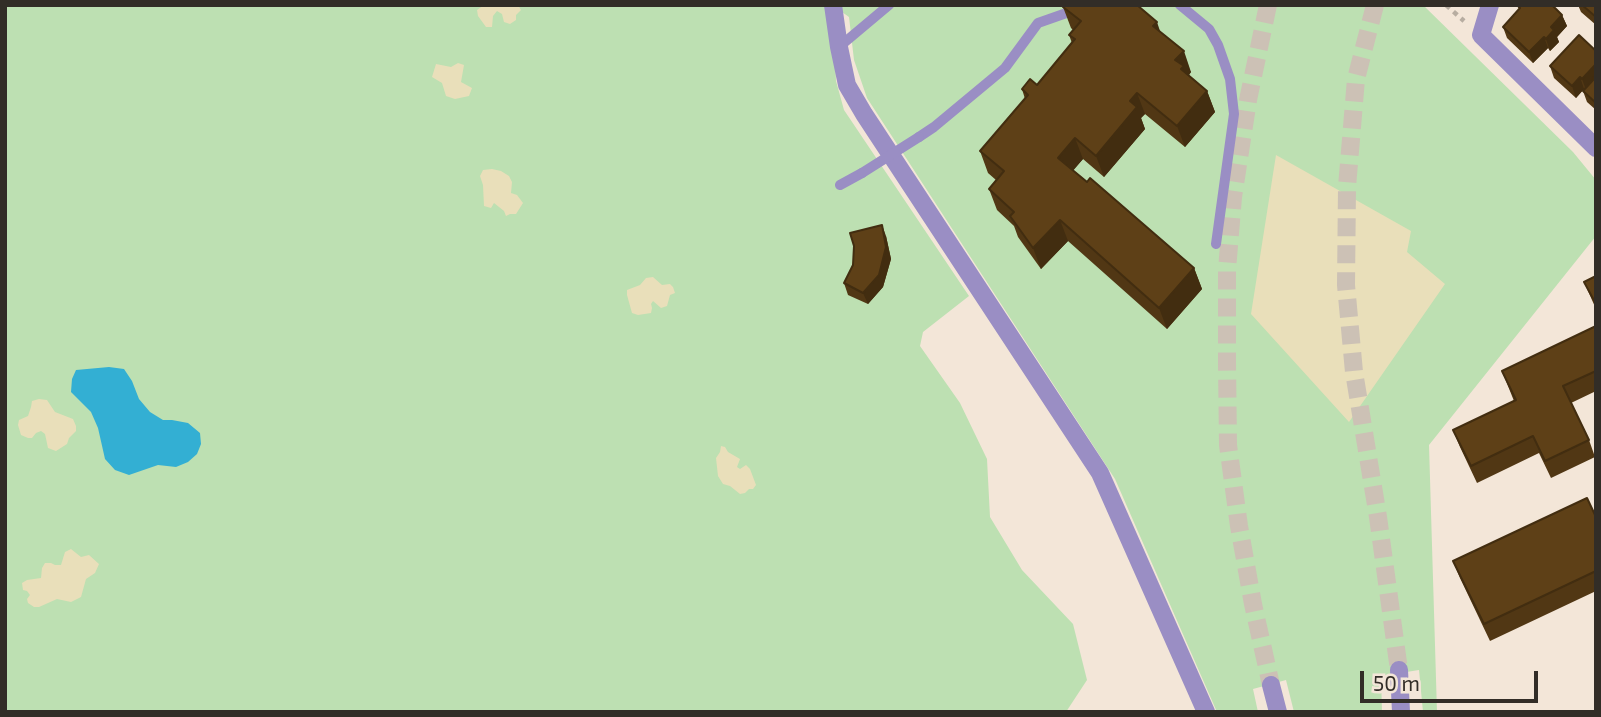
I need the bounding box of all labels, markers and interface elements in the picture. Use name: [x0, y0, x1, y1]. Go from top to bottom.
scale bar: [1363, 658, 1542, 702]
text: 50 m: [1373, 670, 1420, 695]

